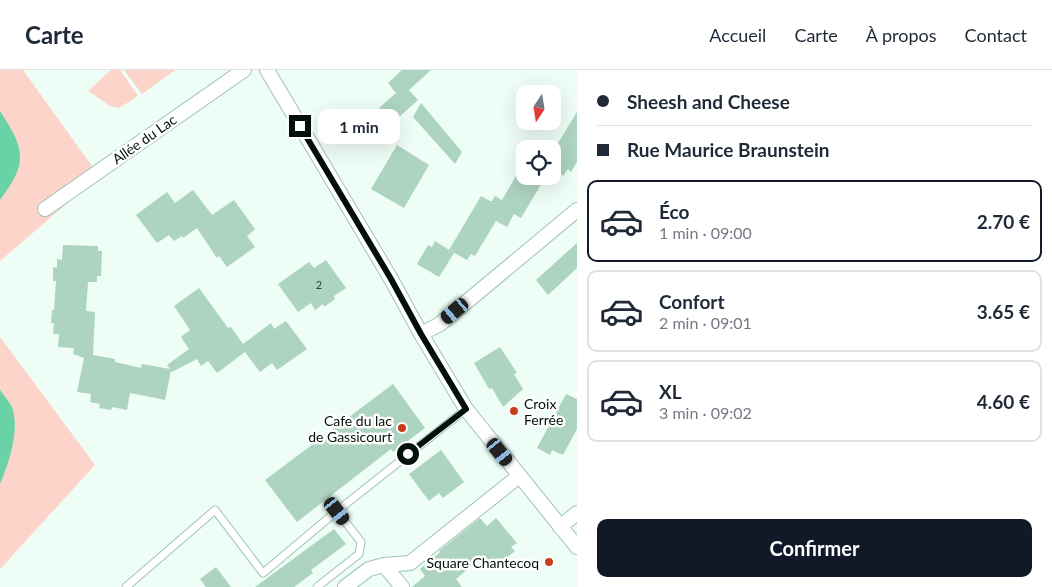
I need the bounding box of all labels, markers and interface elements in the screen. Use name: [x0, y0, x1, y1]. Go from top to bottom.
text: Carte: [25, 20, 84, 49]
text: Accueil: [709, 24, 766, 46]
text: Carte: [794, 24, 838, 46]
text: À propos: [866, 24, 937, 46]
text: Contact: [965, 24, 1027, 46]
north arrow: [516, 85, 561, 130]
map controls: [516, 85, 561, 185]
text: Sheesh and Cheese: [627, 90, 790, 113]
callout: 1 min: [318, 108, 400, 144]
street label: Allée du Lac: [109, 110, 180, 167]
route end: [289, 115, 311, 137]
text: 1 min: [339, 117, 379, 136]
text: Rue Maurice Braunstein: [627, 138, 829, 161]
button: locate: [516, 140, 561, 185]
icon: car: [599, 199, 644, 244]
text: Éco: [659, 200, 689, 223]
text: 2.70 €: [977, 210, 1030, 233]
text: 1 min · 09:00: [659, 223, 752, 242]
house number: 2: [316, 278, 322, 291]
icon: car: [599, 289, 644, 334]
text: Confort: [659, 290, 724, 313]
car: [438, 296, 471, 326]
text: 3.65 €: [977, 300, 1030, 323]
text: 2 min · 09:01: [659, 313, 752, 332]
icon: car: [599, 379, 644, 424]
text: XL: [659, 380, 682, 403]
text: 4.60 €: [977, 390, 1030, 413]
place label: Croix Ferrée: [524, 395, 563, 428]
text: 3 min · 09:02: [659, 403, 752, 422]
marker: Croix Ferrée: [508, 405, 520, 417]
place label: Cafe du lac de Gassicourt: [308, 412, 392, 445]
marker: Cafe du lac de Gassicourt: [396, 422, 408, 434]
car: [484, 436, 515, 468]
route start: [397, 443, 419, 465]
car: [321, 495, 352, 527]
button: Confirmer: [597, 519, 1032, 577]
place label: Square Chantecoq: [427, 554, 539, 571]
marker: Square Chantecoq: [543, 556, 555, 568]

